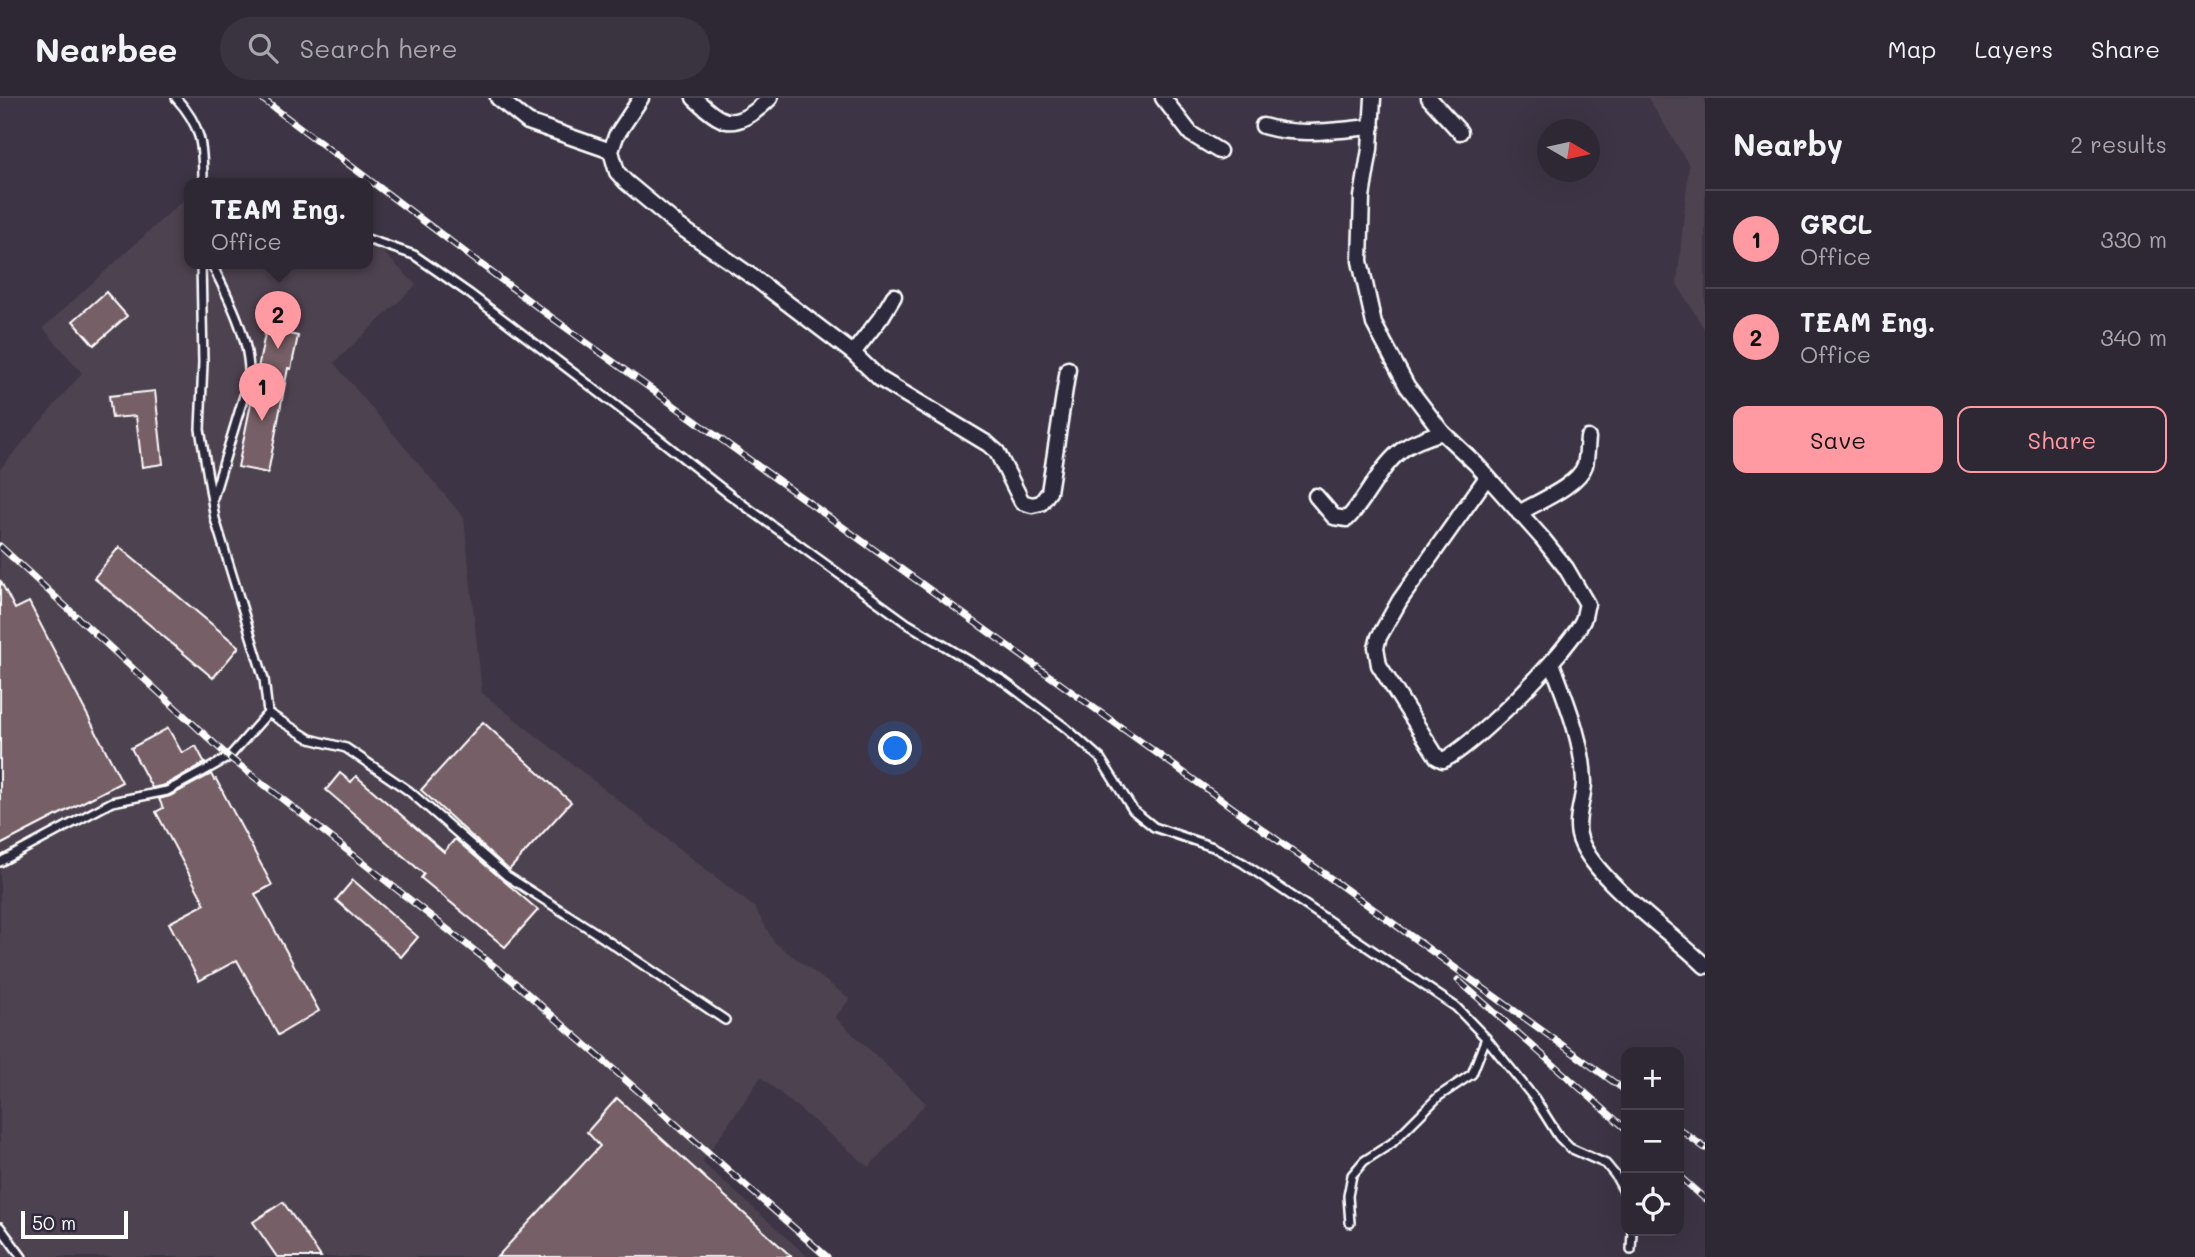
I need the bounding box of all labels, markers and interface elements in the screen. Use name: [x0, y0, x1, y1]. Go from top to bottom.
search box: [220, 17, 710, 80]
text: Nearbee: [35, 27, 178, 70]
icon: search: [244, 29, 282, 67]
text: Search here: [300, 31, 458, 65]
text: Map: [1888, 33, 1936, 64]
text: Layers: [1974, 33, 2053, 64]
text: Share: [2091, 33, 2160, 64]
north arrow: [1537, 119, 1600, 182]
text: Nearby: [1733, 124, 1843, 164]
text: 2 results: [2070, 129, 2167, 159]
popup: [184, 178, 373, 269]
text: TEAM Eng.: [211, 192, 346, 226]
text: GRCL: [1800, 207, 1872, 241]
text: 1: [1751, 224, 1761, 254]
text: 330 m: [2100, 224, 2167, 254]
text: Office: [211, 226, 282, 256]
text: Office: [1800, 241, 1871, 271]
pin: 2: [255, 291, 301, 349]
text: TEAM Eng.: [1800, 305, 1936, 339]
text: 2: [1750, 322, 1762, 352]
text: 340 m: [2100, 322, 2167, 352]
text: Office: [1800, 339, 1871, 369]
pin: 1: [239, 363, 285, 421]
button: Save: [1733, 406, 1943, 473]
button: Share: [1957, 406, 2167, 473]
your location: [878, 731, 912, 765]
map controls: [1621, 1047, 1684, 1236]
button: +: [1621, 1047, 1684, 1110]
button: −: [1621, 1110, 1684, 1173]
button: locate: [1621, 1173, 1684, 1236]
scale bar: [21, 1208, 128, 1240]
text: 50 m: [32, 1210, 76, 1235]

